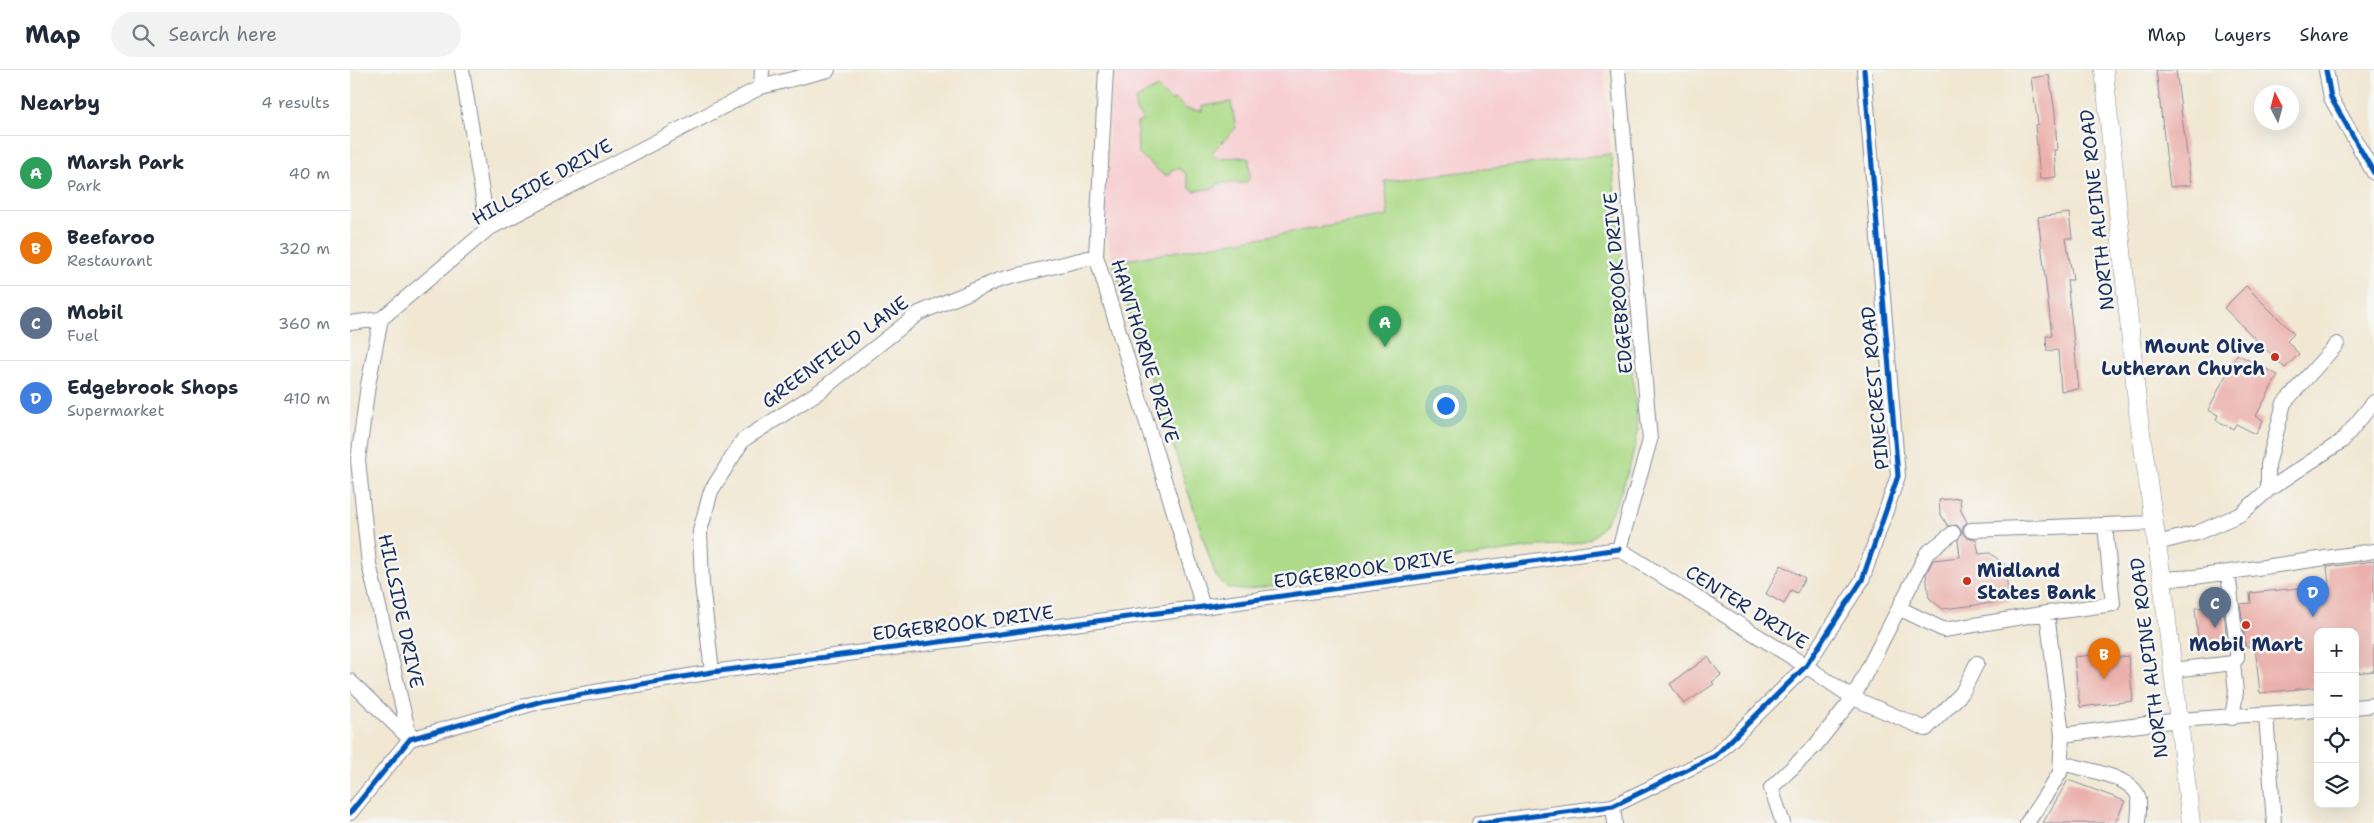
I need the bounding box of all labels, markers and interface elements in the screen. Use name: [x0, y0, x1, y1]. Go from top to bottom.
search box: [111, 12, 461, 57]
text: Map: [25, 19, 81, 51]
icon: search: [129, 21, 157, 49]
text: Search here: [169, 22, 277, 47]
text: Map: [2148, 23, 2186, 47]
text: Layers: [2214, 23, 2271, 47]
text: Share: [2299, 23, 2349, 47]
north arrow: [2254, 85, 2299, 130]
text: Nearby: [20, 89, 100, 117]
text: 4 results: [261, 92, 330, 113]
street label: NORTH ALPINE ROAD: [2074, 108, 2120, 312]
street label: HILLSIDE DRIVE: [467, 133, 617, 231]
text: Marsh Park: [67, 150, 184, 175]
text: A: [30, 163, 42, 184]
text: 40 m: [288, 163, 330, 184]
text: Park: [67, 175, 101, 196]
street label: EDGEBROOK DRIVE: [1598, 191, 1638, 375]
text: Beefaroo: [67, 225, 155, 250]
text: B: [31, 238, 41, 259]
text: 320 m: [279, 238, 330, 259]
text: Restaurant: [67, 250, 153, 271]
street label: HAWTHORNE DRIVE: [1105, 256, 1185, 446]
street label: GREENFIELD LANE: [756, 290, 914, 414]
text: Mobil: [67, 300, 123, 325]
street label: PINECREST ROAD: [1855, 305, 1895, 471]
pin: A: [1369, 306, 1401, 347]
text: C: [31, 313, 41, 334]
text: 360 m: [278, 313, 330, 334]
text: Fuel: [67, 325, 98, 346]
place label: Mount Olive Lutheran Church: [2101, 334, 2265, 381]
marker: Mount Olive Lutheran Church: [2269, 351, 2281, 363]
text: Edgebrook Shops: [67, 375, 238, 400]
text: D: [30, 388, 42, 409]
text: 410 m: [283, 388, 330, 409]
your location: [1433, 393, 1459, 419]
text: Supermarket: [67, 400, 164, 421]
street label: HILLSIDE DRIVE: [372, 532, 430, 691]
street label: EDGEBROOK DRIVE: [1272, 544, 1456, 594]
street label: NORTH ALPINE ROAD: [2124, 556, 2174, 760]
place label: Midland States Bank: [1977, 558, 2096, 605]
street label: CENTER DRIVE: [1681, 559, 1813, 655]
marker: Midland States Bank: [1961, 575, 1973, 587]
pin: D: [2297, 576, 2329, 617]
pin: C: [2199, 587, 2231, 628]
street label: EDGEBROOK DRIVE: [871, 599, 1055, 647]
marker: Mobil Mart: [2240, 619, 2252, 631]
map controls: [2314, 628, 2359, 808]
button: +: [2314, 628, 2359, 673]
place label: Mobil Mart: [2189, 632, 2303, 657]
pin: B: [2088, 638, 2120, 679]
button: −: [2314, 673, 2359, 718]
button: locate: [2314, 718, 2359, 763]
button: layers: [2314, 763, 2359, 808]

